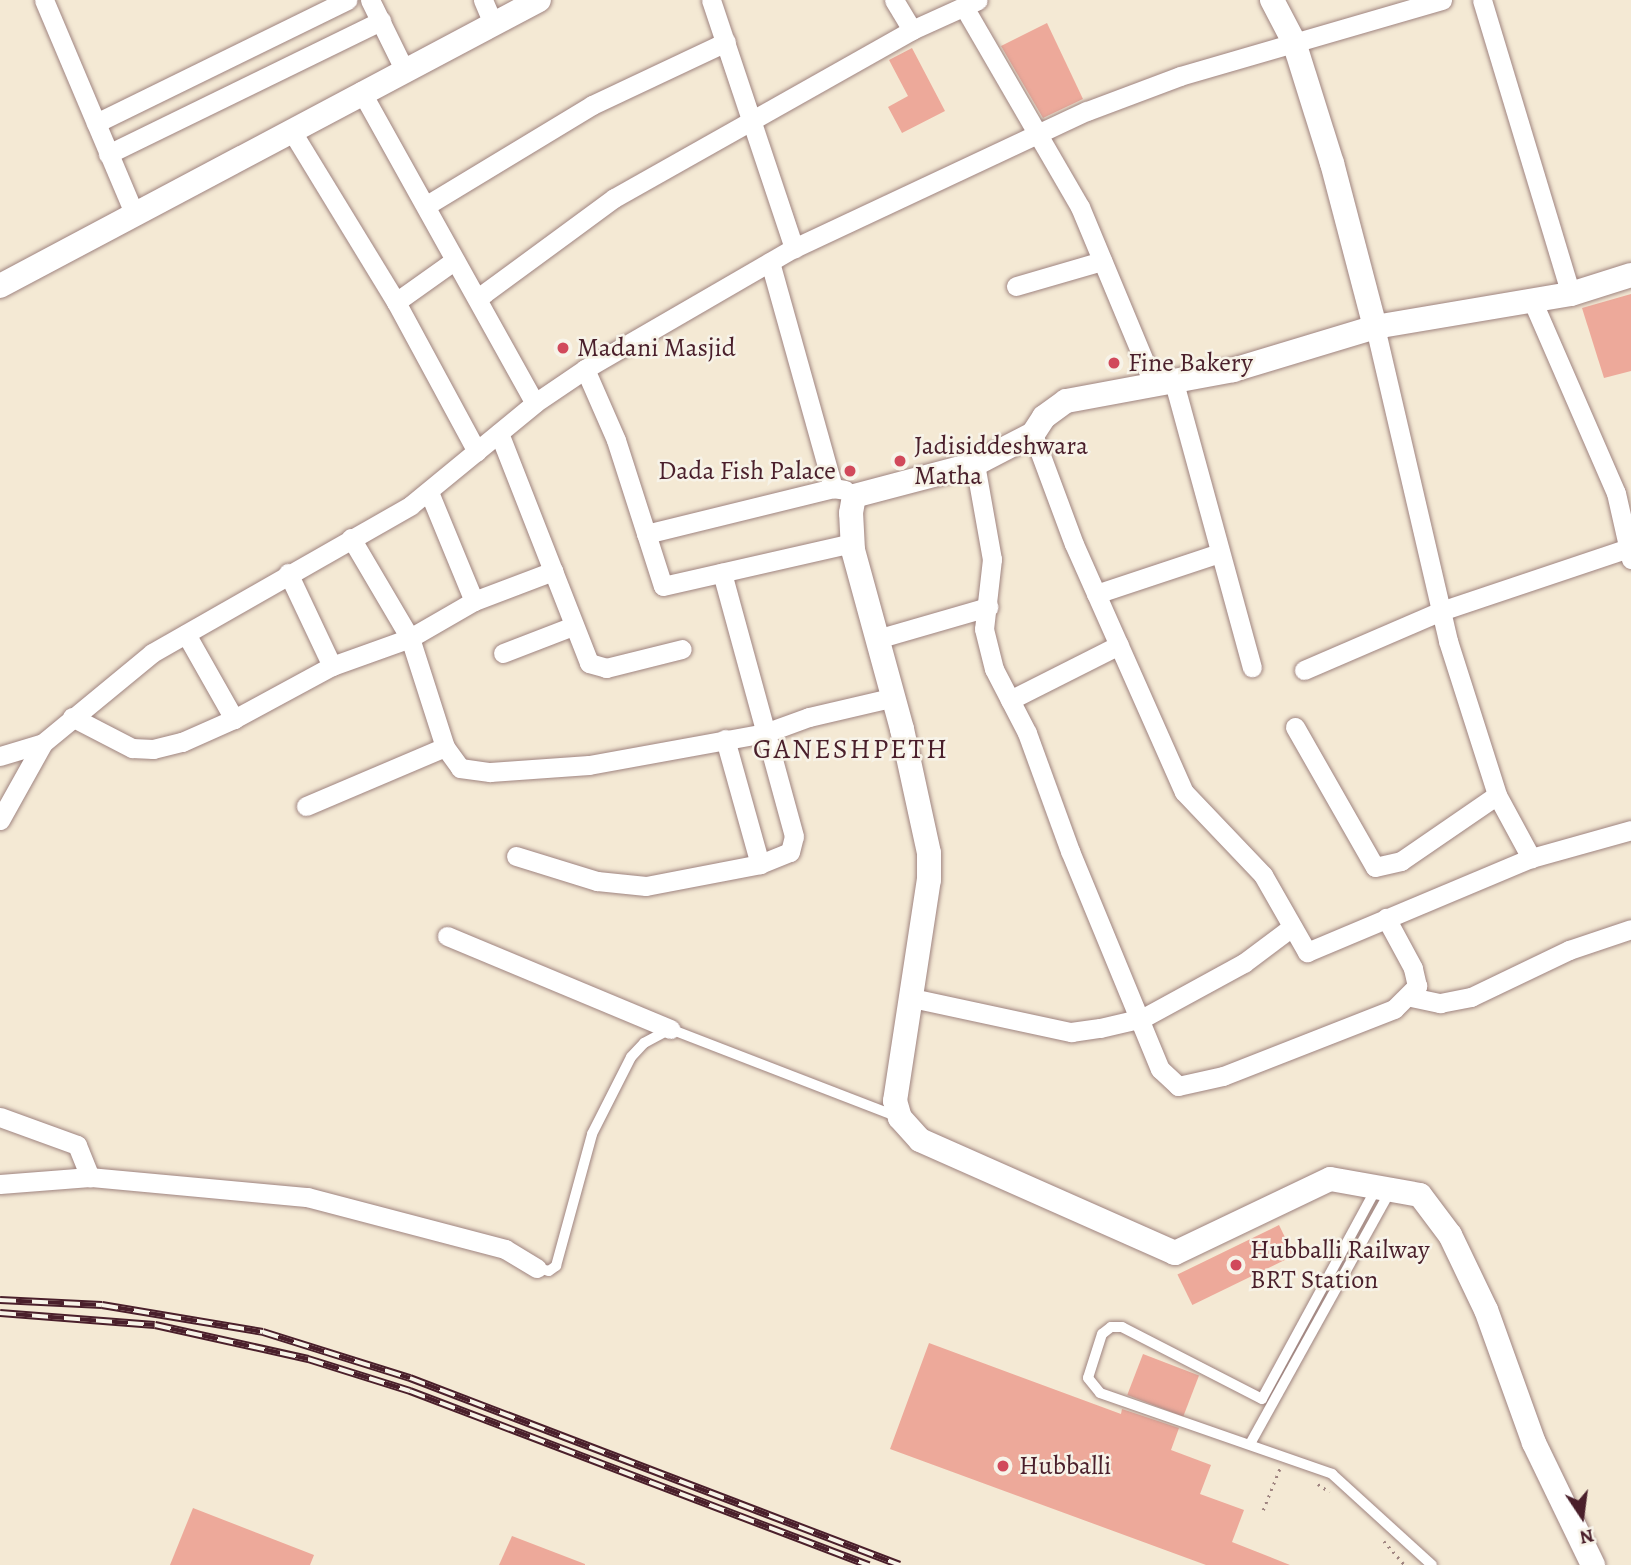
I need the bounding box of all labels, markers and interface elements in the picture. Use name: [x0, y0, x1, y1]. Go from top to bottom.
place label: Madani Masjid: [577, 332, 736, 364]
marker: Madani Masjid: [555, 340, 571, 356]
place label: Fine Bakery: [1128, 347, 1253, 379]
marker: Fine Bakery: [1106, 355, 1122, 371]
place label: Jadisiddeshwara Matha: [914, 430, 1088, 492]
marker: Jadisiddeshwara Matha: [892, 453, 908, 469]
place label: Dada Fish Palace: [658, 455, 836, 487]
marker: Dada Fish Palace: [842, 463, 858, 479]
district label: GANESHPETH: [754, 732, 948, 766]
place label: Hubballi Railway BRT Station: [1250, 1234, 1430, 1296]
marker: Hubballi Railway BRT Station: [1228, 1257, 1244, 1273]
place label: Hubballi: [1019, 1450, 1111, 1482]
marker: Hubballi: [993, 1456, 1013, 1476]
north arrow: [1547, 1481, 1617, 1551]
text: N: [1577, 1522, 1596, 1551]

